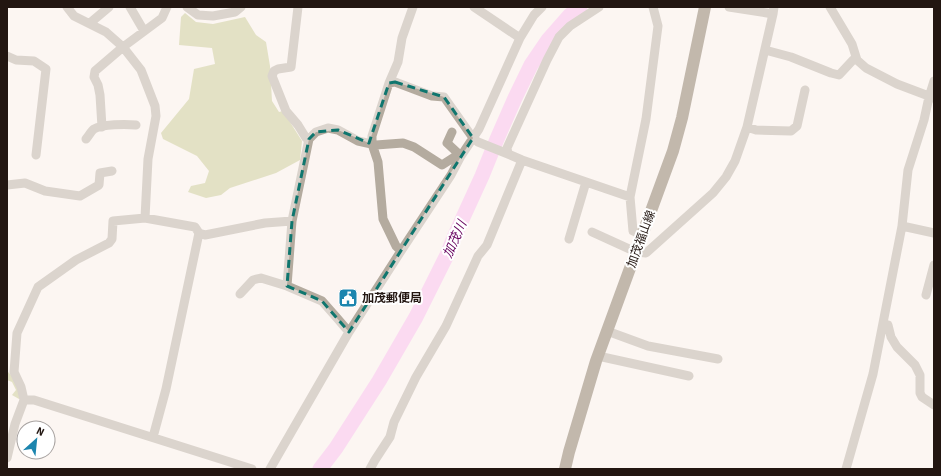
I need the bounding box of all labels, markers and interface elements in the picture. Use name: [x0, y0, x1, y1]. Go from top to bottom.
street label: 加茂福山線: [623, 208, 660, 270]
water label: 加茂川: [439, 216, 472, 261]
public building icon: 加茂郵便局: [337, 287, 359, 309]
place label: 加茂郵便局: [362, 290, 422, 307]
north arrow: [16, 420, 56, 460]
text: N: [34, 423, 47, 440]

